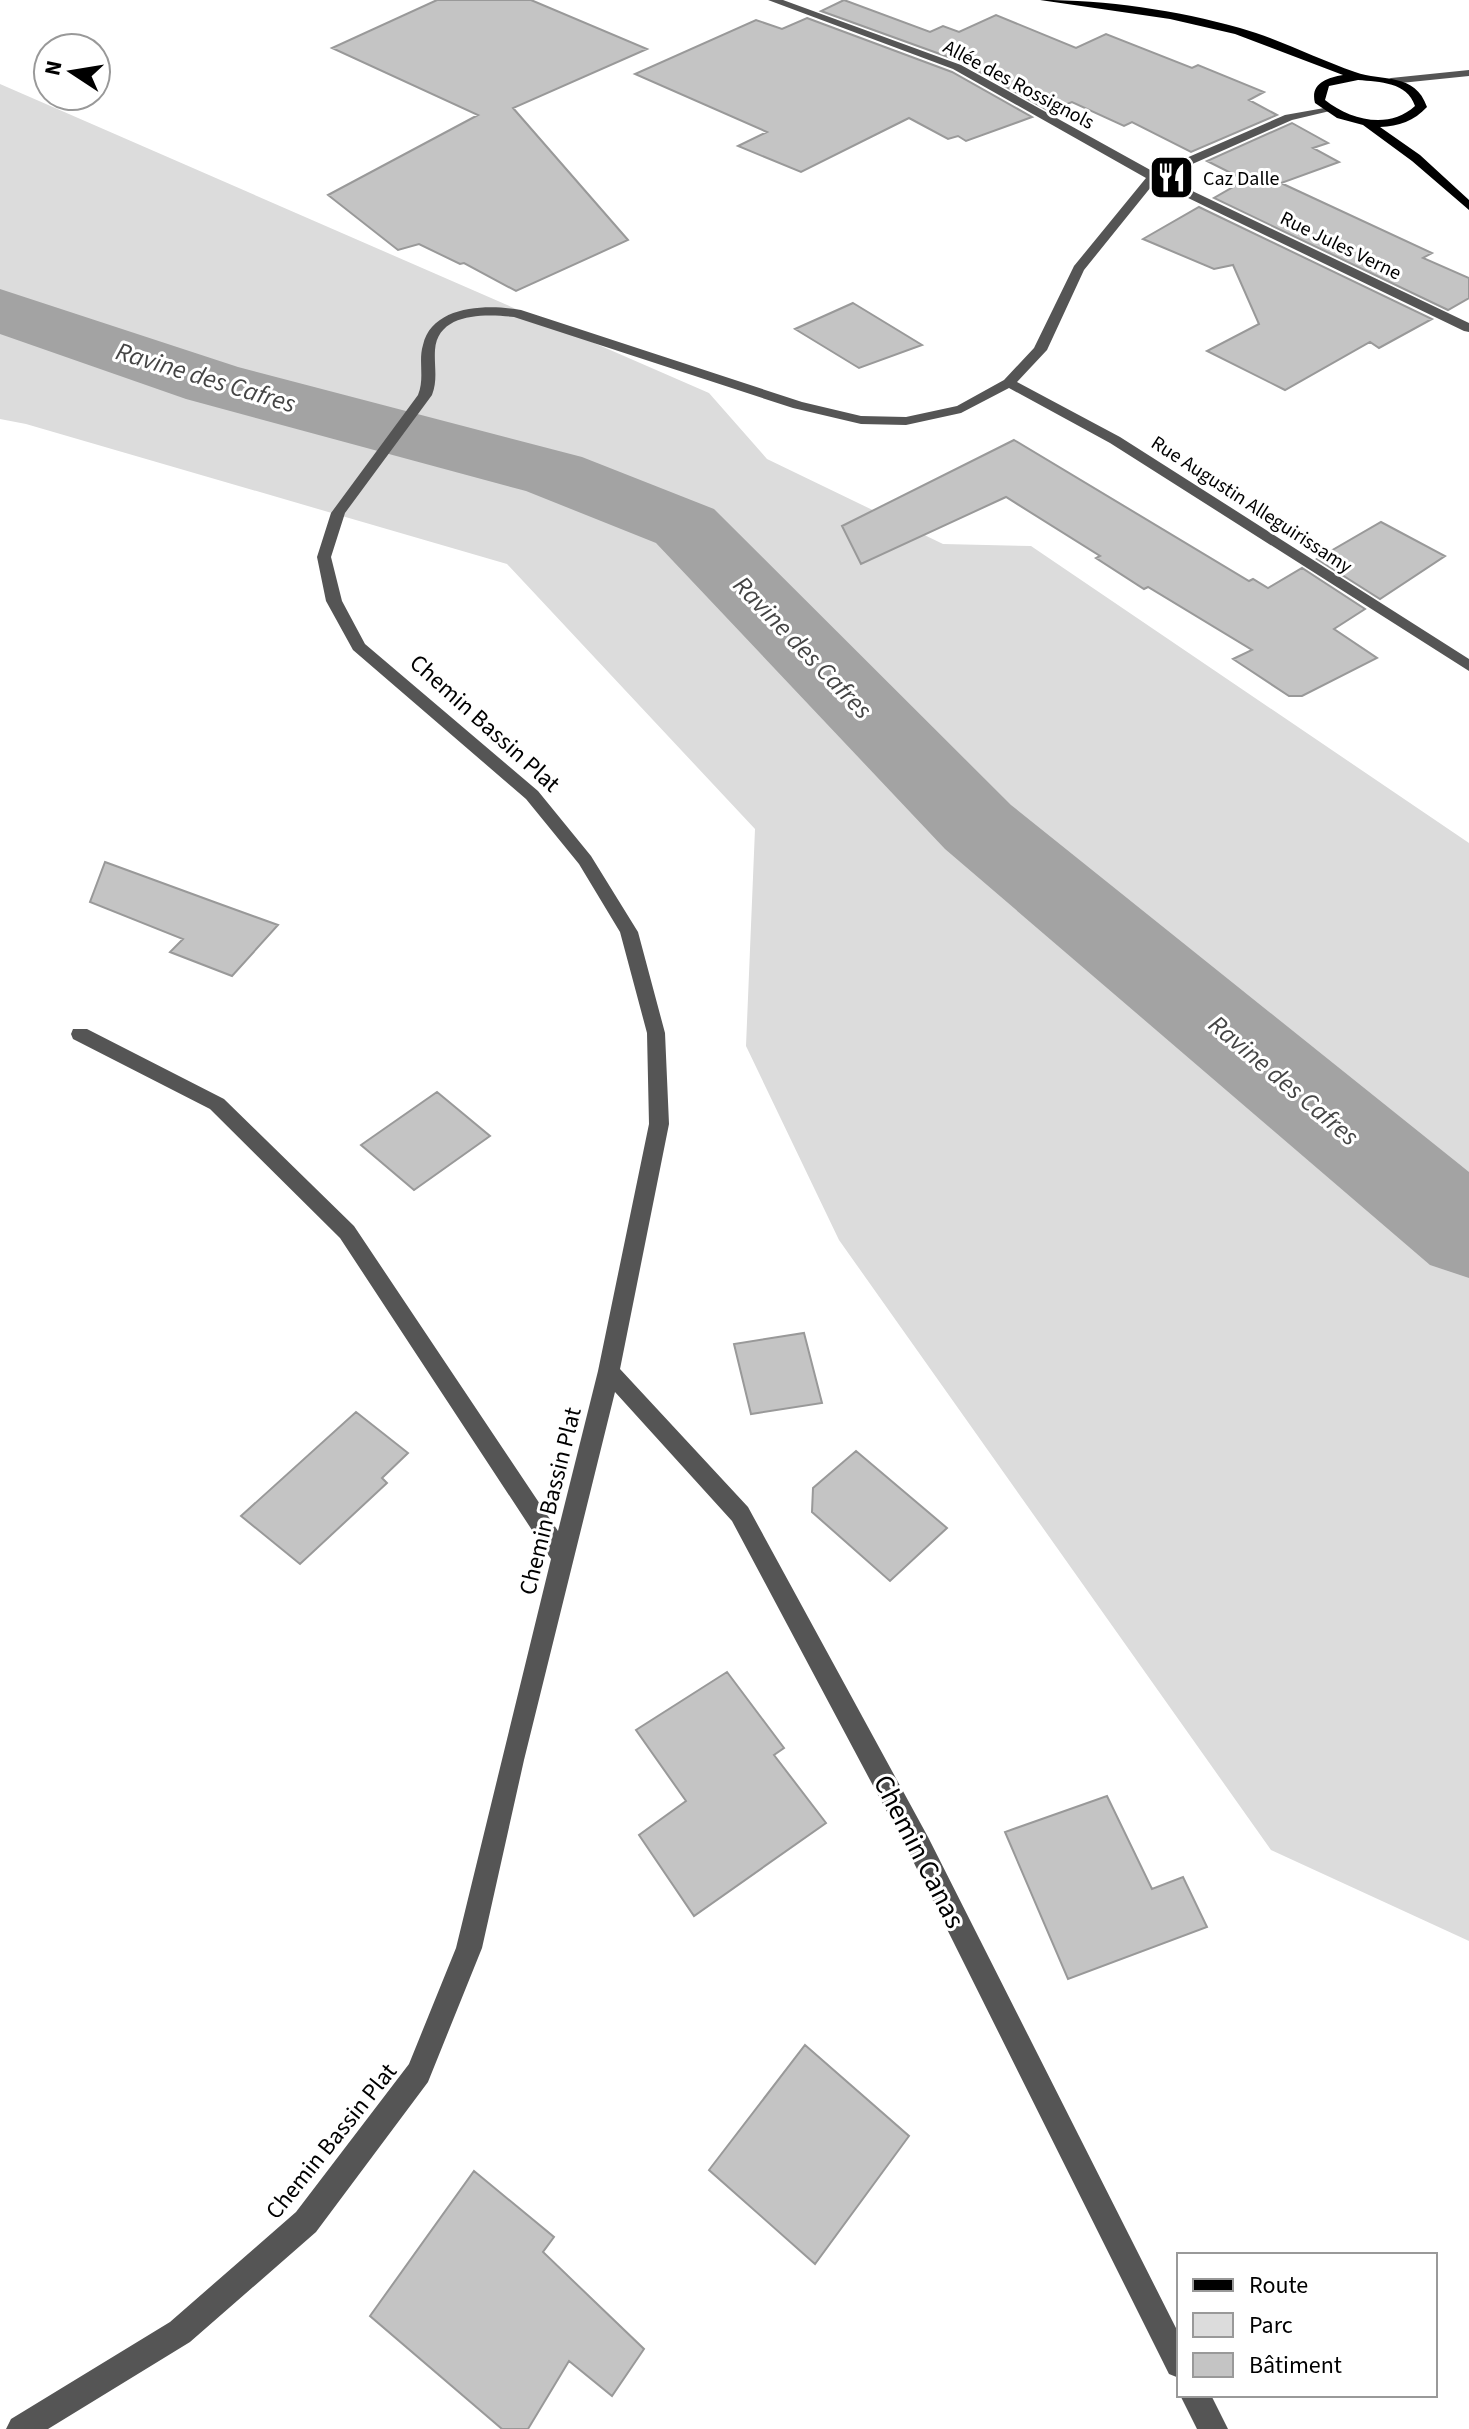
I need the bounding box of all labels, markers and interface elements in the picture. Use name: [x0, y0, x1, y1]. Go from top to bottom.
north arrow: [32, 32, 112, 112]
street label: Allée des Rossignols: [938, 33, 1099, 137]
text: N: [36, 58, 71, 79]
restaurant icon: Caz Dalle: [1148, 154, 1196, 202]
place label: Caz Dalle: [1203, 165, 1280, 193]
street label: Rue Jules Verne: [1275, 204, 1406, 287]
water label: Ravine des Cafres: [111, 333, 300, 422]
street label: Rue Augustin Alleguirissamy: [1145, 429, 1358, 581]
water label: Ravine des Cafres: [725, 568, 881, 727]
street label: Chemin Bassin Plat: [402, 646, 568, 801]
water label: Ravine des Cafres: [1200, 1006, 1367, 1154]
street label: Chemin Bassin Plat: [510, 1404, 591, 1599]
street label: Chemin Canas: [863, 1768, 975, 1935]
street label: Chemin Bassin Plat: [257, 2056, 405, 2227]
legend: [1177, 2253, 1437, 2397]
text: Route: [1249, 2268, 1308, 2303]
text: Parc: [1249, 2308, 1293, 2343]
text: Bâtiment: [1249, 2348, 1342, 2383]

